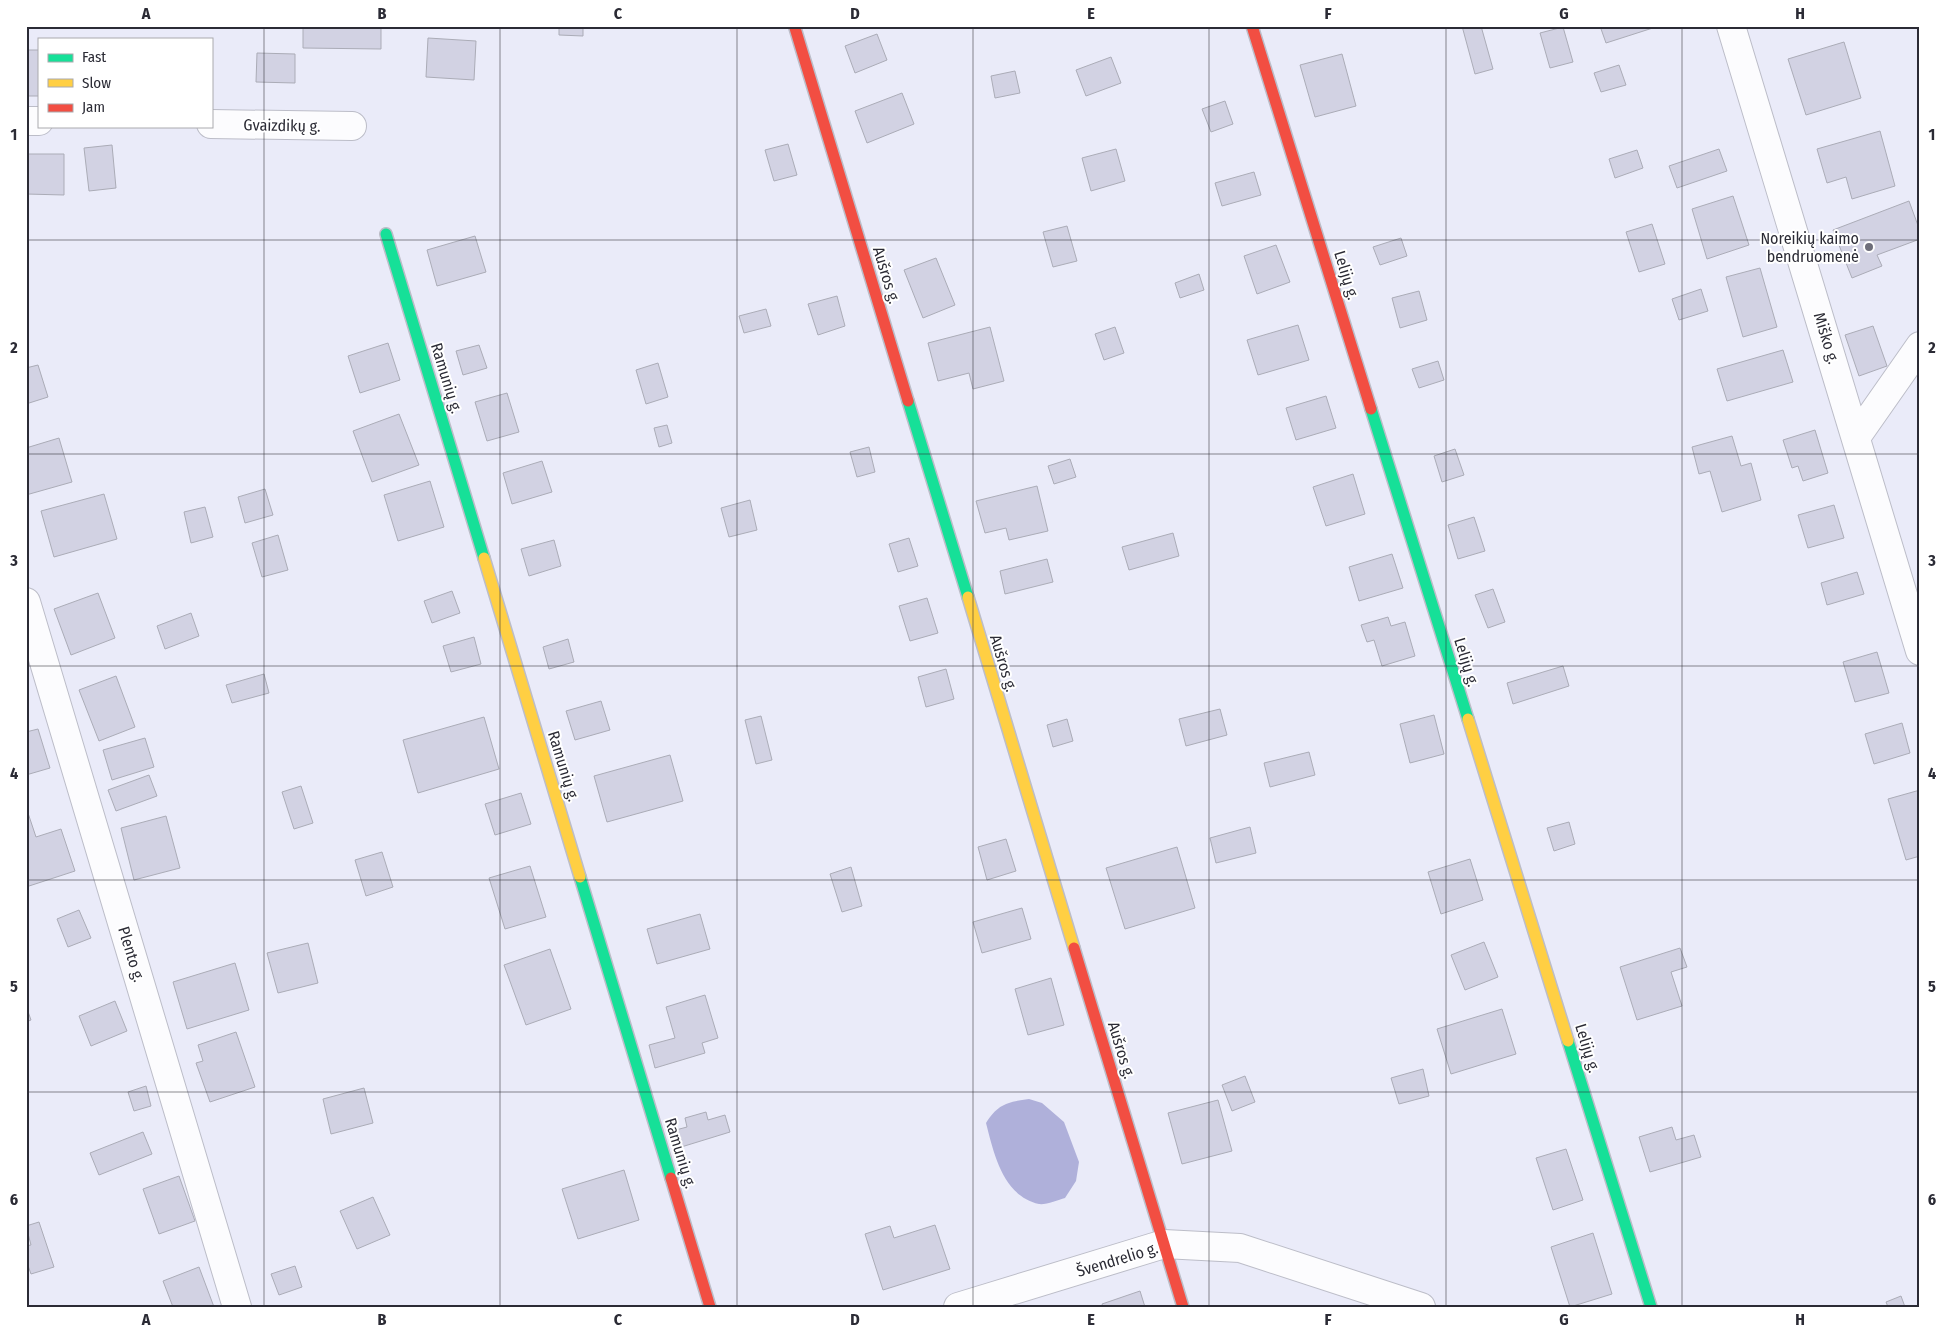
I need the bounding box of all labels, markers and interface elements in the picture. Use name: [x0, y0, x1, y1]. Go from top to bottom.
text: A: [141, 4, 151, 23]
text: B: [378, 4, 387, 23]
text: C: [614, 4, 623, 23]
text: D: [850, 4, 860, 23]
text: E: [1087, 4, 1095, 23]
text: F: [1324, 4, 1332, 23]
text: G: [1559, 4, 1569, 23]
text: H: [1795, 4, 1805, 23]
legend: [38, 38, 212, 128]
text: Fast: [82, 48, 106, 66]
text: Slow: [82, 74, 111, 92]
text: Jam: [82, 98, 105, 116]
street label: Gvaizdikų g.: [243, 115, 321, 136]
text: 1: [11, 125, 17, 144]
text: 1: [1929, 125, 1935, 144]
place label: Noreikių kaimo bendruomenė: [1760, 229, 1859, 266]
marker: Noreikių kaimo bendruomenė: [1863, 241, 1875, 253]
street label: Aušros g.: [869, 244, 904, 306]
street label: Lelijų g.: [1330, 248, 1363, 302]
street label: Miško g.: [1810, 310, 1843, 366]
text: 2: [9, 338, 18, 357]
text: 2: [1927, 338, 1936, 357]
street label: Ramunių g.: [427, 341, 466, 416]
text: 3: [9, 551, 18, 570]
text: 3: [1927, 551, 1936, 570]
street label: Aušros g.: [986, 632, 1021, 694]
street label: Lelijų g.: [1450, 635, 1483, 689]
street label: Ramunių g.: [544, 729, 583, 804]
text: 4: [10, 764, 18, 783]
text: 4: [1928, 764, 1936, 783]
street label: Plento g.: [114, 924, 149, 984]
text: 5: [10, 977, 18, 996]
text: 5: [1928, 977, 1936, 996]
street label: Aušros g.: [1104, 1019, 1139, 1081]
street label: Lelijų g.: [1571, 1021, 1604, 1075]
street label: Ramunių g.: [661, 1116, 700, 1191]
text: 6: [10, 1190, 18, 1209]
text: 6: [1928, 1190, 1936, 1209]
street label: Švendrelio g.: [1074, 1237, 1160, 1281]
text: A: [141, 1310, 151, 1329]
text: B: [378, 1310, 387, 1329]
text: C: [614, 1310, 623, 1329]
text: D: [850, 1310, 860, 1329]
text: E: [1087, 1310, 1095, 1329]
text: F: [1324, 1310, 1332, 1329]
text: G: [1559, 1310, 1569, 1329]
text: H: [1795, 1310, 1805, 1329]

